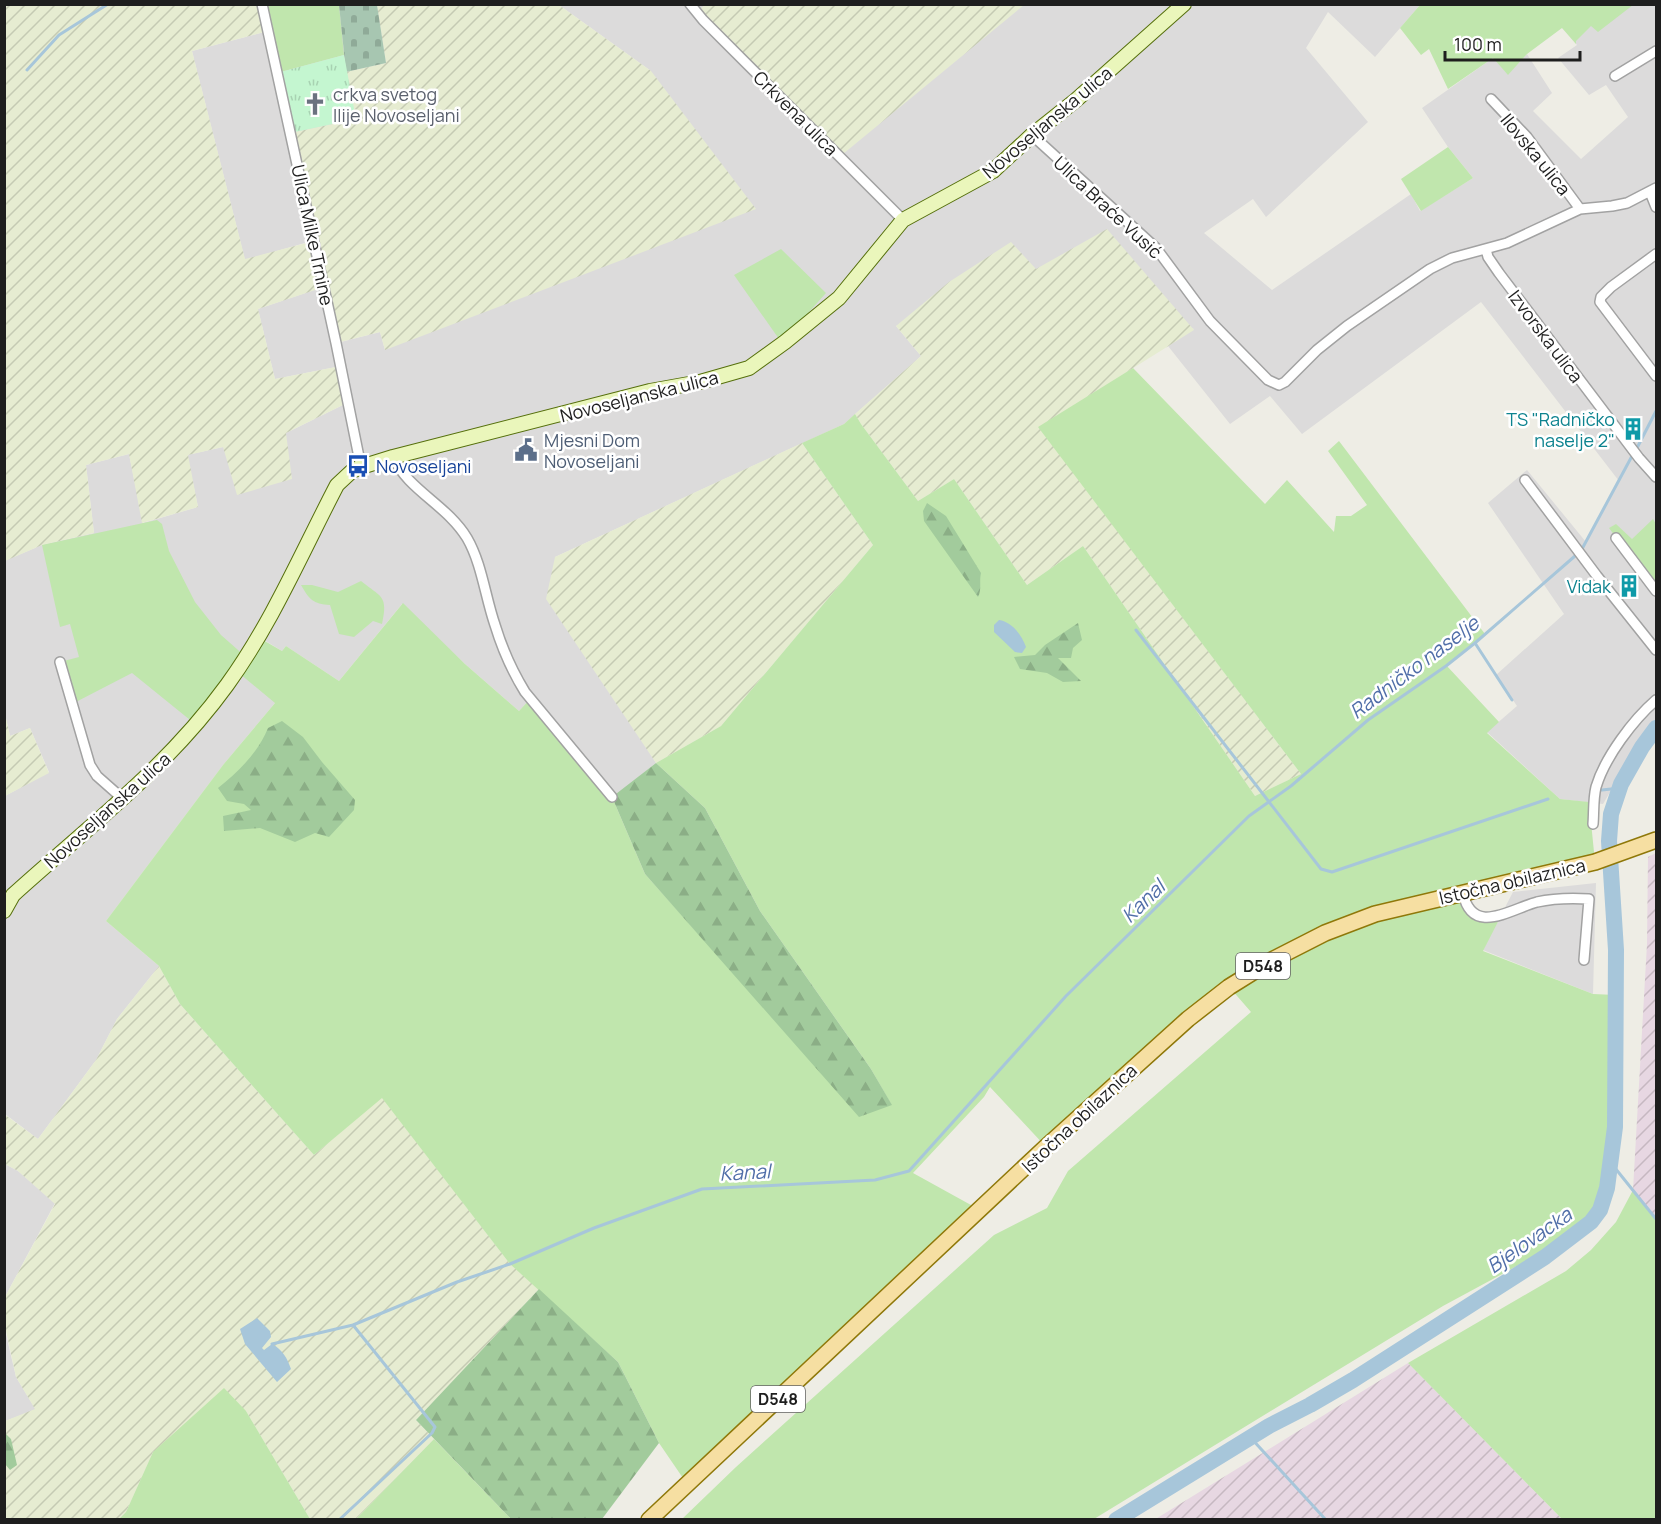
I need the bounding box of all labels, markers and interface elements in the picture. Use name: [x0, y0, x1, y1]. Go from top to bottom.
scale bar: [1445, 24, 1580, 62]
text: 100 m: [1454, 32, 1502, 56]
street label: Novoseljanska ulica: [977, 61, 1117, 183]
street label: Crkvena ulica: [748, 65, 844, 161]
place label: crkva svetog Ilije Novoseljani: [333, 82, 460, 127]
church icon: crkva svetog Ilije Novoseljani: [302, 91, 328, 117]
street label: Ilovska ulica: [1496, 108, 1576, 200]
street label: Ulica Braće Vusić: [1049, 150, 1167, 264]
street label: Ulica Milke Trnine: [286, 162, 340, 308]
street label: Izvorska ulica: [1503, 285, 1589, 387]
street label: Novoseljanska ulica: [557, 365, 721, 427]
place label: TS "Radničko naselje 2": [1506, 407, 1615, 452]
building icon: TS "Radničko naselje 2": [1620, 416, 1646, 442]
place label: Mjesni Dom Novoseljani: [544, 428, 640, 473]
public building icon: Mjesni Dom Novoseljani: [513, 437, 539, 463]
bus stop icon: Novoseljani: [345, 453, 371, 479]
place label: Novoseljani: [376, 454, 472, 478]
building icon: Vidak: [1616, 573, 1642, 599]
place label: Vidak: [1567, 574, 1612, 598]
water label: Radničko naselje: [1344, 609, 1485, 725]
street label: Novoseljanska ulica: [39, 747, 175, 873]
street label: Istočna obilaznica: [1436, 852, 1588, 910]
water label: Kanal: [1115, 872, 1172, 928]
road number: D548: [1236, 953, 1290, 979]
street label: Istočna obilaznica: [1016, 1058, 1142, 1178]
water label: Kanal: [719, 1157, 773, 1187]
water label: Bjelovacka: [1481, 1200, 1578, 1279]
road number: D548: [751, 1386, 805, 1412]

